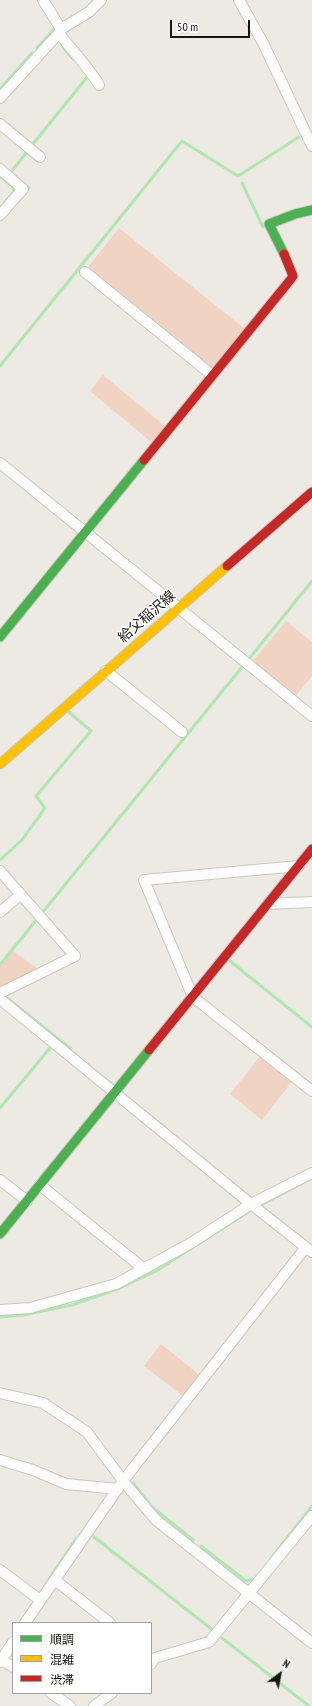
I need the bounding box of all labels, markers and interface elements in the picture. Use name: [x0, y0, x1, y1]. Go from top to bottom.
scale bar: [172, 12, 252, 38]
text: 50 m: [177, 19, 198, 34]
street label: 給父稲沢線: [115, 588, 179, 646]
legend: [12, 1622, 152, 1694]
text: 順調: [50, 1632, 74, 1647]
text: 混雑: [50, 1652, 74, 1667]
north arrow: [260, 1654, 300, 1694]
text: N: [280, 1656, 293, 1671]
text: 渋滞: [50, 1672, 74, 1687]

